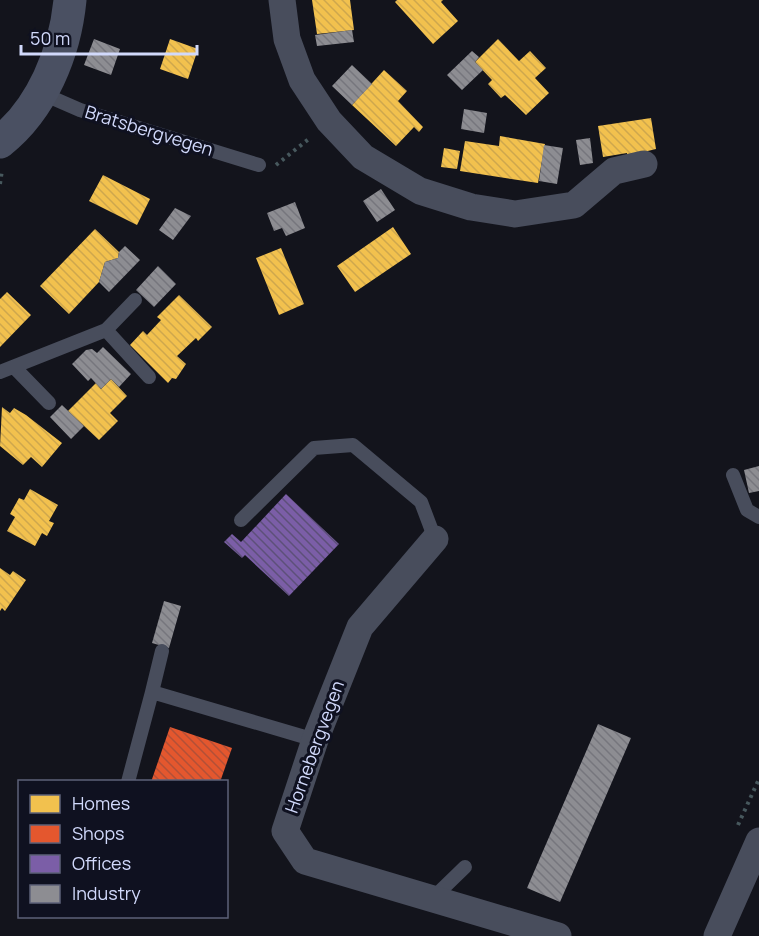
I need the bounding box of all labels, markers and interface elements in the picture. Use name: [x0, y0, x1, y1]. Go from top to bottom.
scale bar: [21, 18, 196, 56]
text: 50 m: [30, 26, 70, 50]
street label: Bratsbergvegen: [82, 99, 216, 161]
street label: Hornebergvegen: [279, 677, 349, 816]
legend: [18, 780, 228, 918]
text: Homes: [72, 791, 130, 815]
text: Shops: [72, 821, 124, 845]
text: Offices: [72, 851, 131, 875]
text: Industry: [72, 881, 141, 905]

